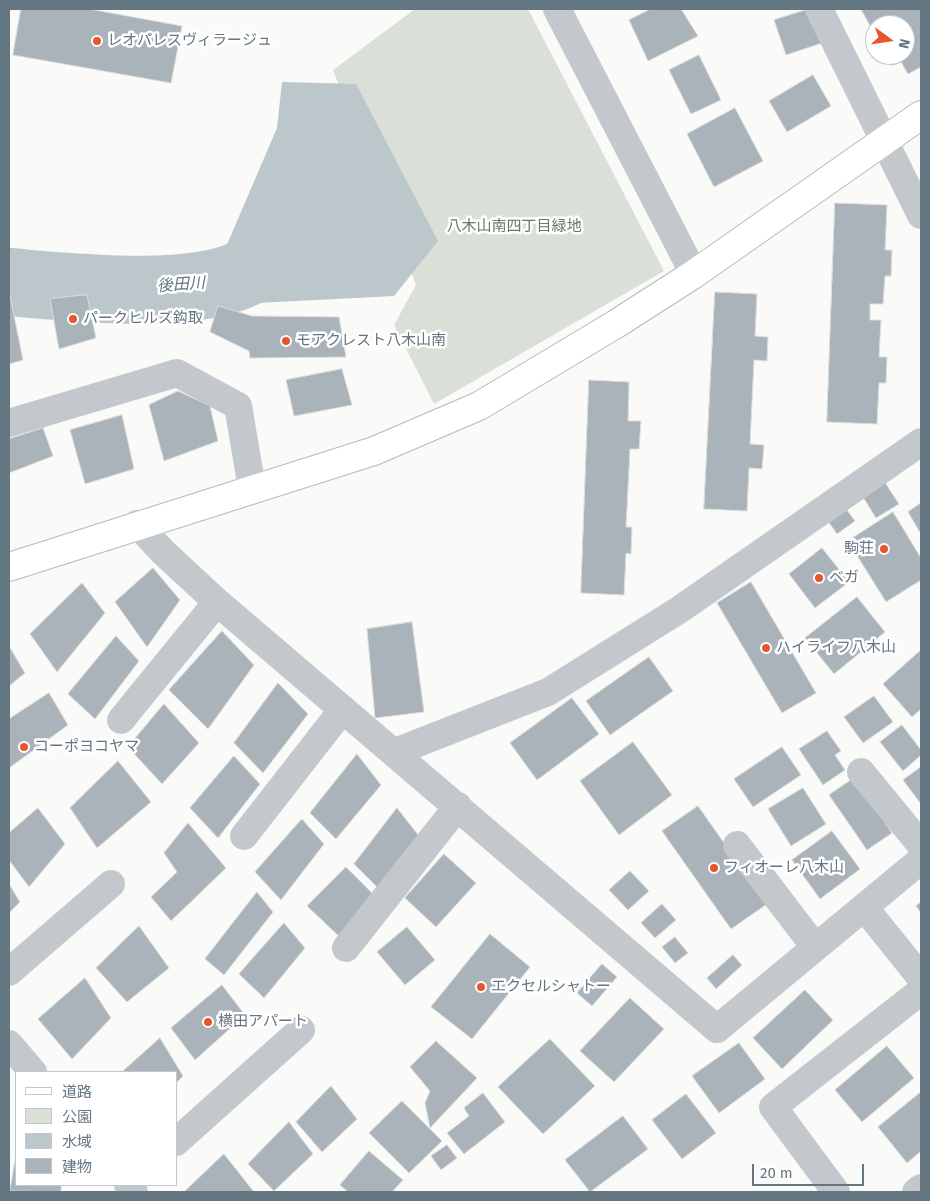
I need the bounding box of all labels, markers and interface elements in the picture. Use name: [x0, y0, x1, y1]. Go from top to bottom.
north arrow: [865, 15, 915, 65]
place label: レオパレスヴィラージュ: [107, 32, 272, 50]
marker: レオパレスヴィラージュ: [91, 35, 103, 47]
text: N: [895, 37, 913, 50]
park label: 八木山南四丁目緑地: [447, 218, 581, 236]
water label: 後田川: [156, 274, 206, 296]
place label: パークヒルズ鈎取: [83, 310, 203, 328]
marker: パークヒルズ鈎取: [67, 313, 79, 325]
place label: モアクレスト八木山南: [296, 332, 446, 350]
marker: モアクレスト八木山南: [280, 335, 292, 347]
place label: 駒荘: [844, 540, 874, 558]
marker: 駒荘: [878, 543, 890, 555]
place label: ベガ: [829, 569, 859, 587]
marker: ベガ: [813, 572, 825, 584]
place label: ハイライフ八木山: [776, 639, 896, 657]
marker: ハイライフ八木山: [760, 642, 772, 654]
place label: コーポヨコヤマ: [34, 738, 139, 756]
marker: コーポヨコヤマ: [18, 741, 30, 753]
place label: フィオーレ八木山: [724, 859, 844, 877]
marker: フィオーレ八木山: [708, 862, 720, 874]
place label: エクセルシャトー: [491, 978, 611, 996]
marker: エクセルシャトー: [475, 981, 487, 993]
place label: 横田アパート: [218, 1013, 308, 1031]
marker: 横田アパート: [202, 1016, 214, 1028]
legend: [15, 1071, 178, 1186]
text: 道路: [62, 1083, 92, 1101]
text: 公園: [62, 1108, 92, 1126]
text: 水域: [62, 1133, 92, 1151]
scale bar: [755, 1154, 868, 1186]
text: 建物: [62, 1158, 92, 1176]
text: 20 m: [760, 1164, 793, 1182]

